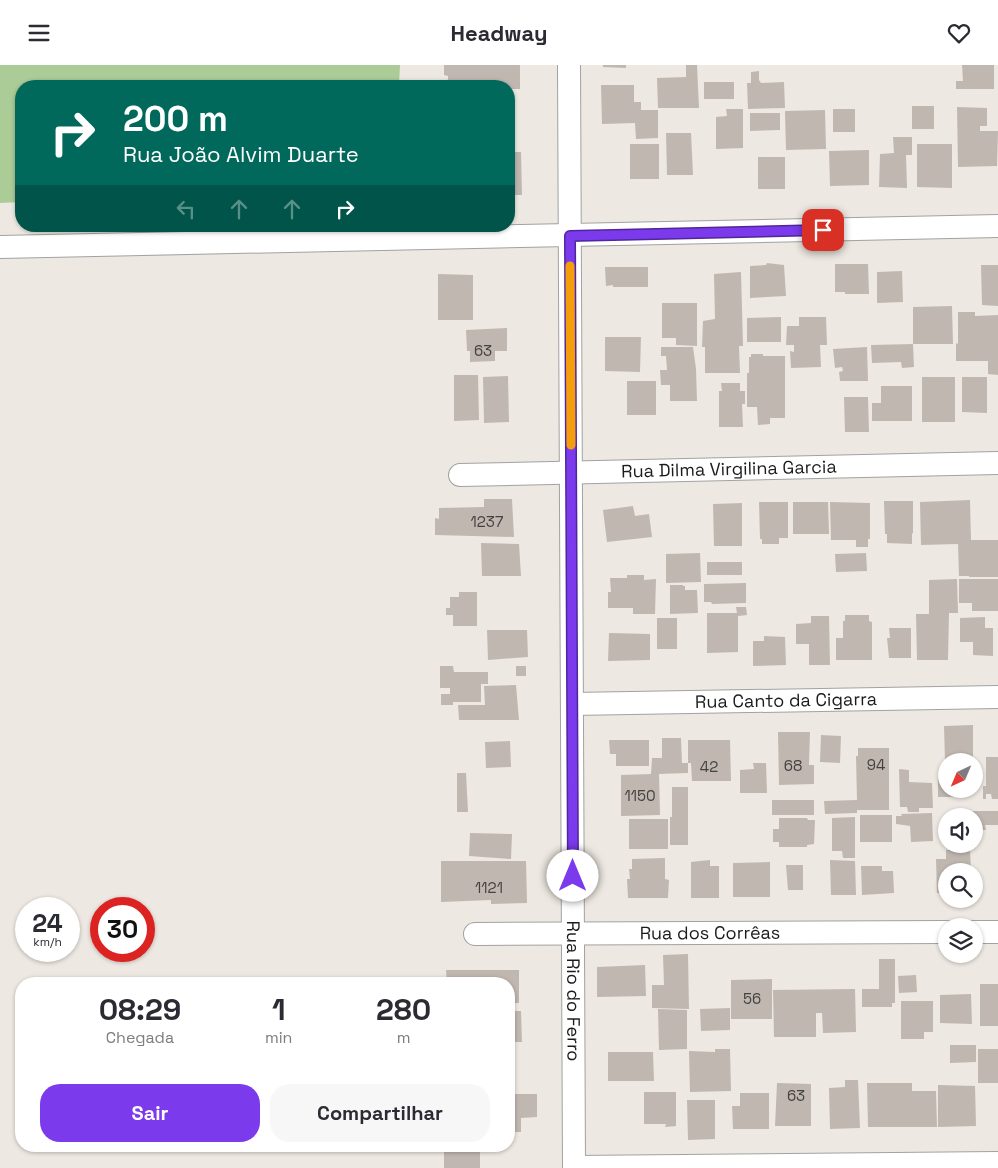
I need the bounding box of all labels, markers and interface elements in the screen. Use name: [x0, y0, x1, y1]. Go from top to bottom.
icon: menu: [25, 19, 53, 47]
text: Headway: [451, 19, 547, 47]
icon: heart: [945, 19, 973, 47]
text: 200 m: [123, 97, 228, 141]
icon: right: [40, 100, 105, 165]
text: Rua João Alvim Duarte: [123, 140, 359, 168]
icon: left: [172, 195, 200, 223]
icon: ahead: [225, 195, 253, 223]
icon: ahead: [278, 195, 306, 223]
icon: right: [331, 195, 359, 223]
pin: [802, 209, 844, 251]
icon: arrive: [809, 216, 837, 244]
house number: 63: [474, 341, 492, 360]
street label: Rua Dilma Virgilina Garcia: [621, 455, 837, 482]
house number: 1237: [471, 512, 503, 531]
street label: Rua Canto da Cigarra: [695, 687, 877, 713]
north arrow: [938, 753, 982, 797]
map controls: [938, 753, 983, 963]
house number: 94: [867, 755, 885, 774]
house number: 68: [784, 756, 802, 775]
house number: 42: [700, 757, 718, 776]
house number: 1150: [624, 786, 656, 805]
button: sound: [938, 808, 983, 853]
position arrow: [546, 849, 598, 901]
button: search: [938, 863, 983, 908]
house number: 1121: [475, 878, 503, 897]
speed limit sign: 30: [90, 897, 155, 962]
text: 24: [32, 907, 63, 939]
button: layers: [938, 918, 983, 963]
street label: Rua Rio do Ferro: [562, 920, 586, 1062]
street label: Rua dos Corrêas: [640, 921, 780, 944]
text: km/h: [33, 934, 62, 950]
house number: 56: [743, 989, 761, 1008]
text: 08:29: [99, 990, 181, 1029]
text: 1: [272, 990, 285, 1029]
text: 280: [376, 990, 431, 1029]
text: Chegada: [106, 1027, 174, 1048]
text: min: [265, 1027, 292, 1048]
text: m: [397, 1027, 411, 1048]
button: Sair: [40, 1084, 260, 1142]
button: Compartilhar: [270, 1084, 490, 1142]
house number: 63: [787, 1086, 805, 1105]

